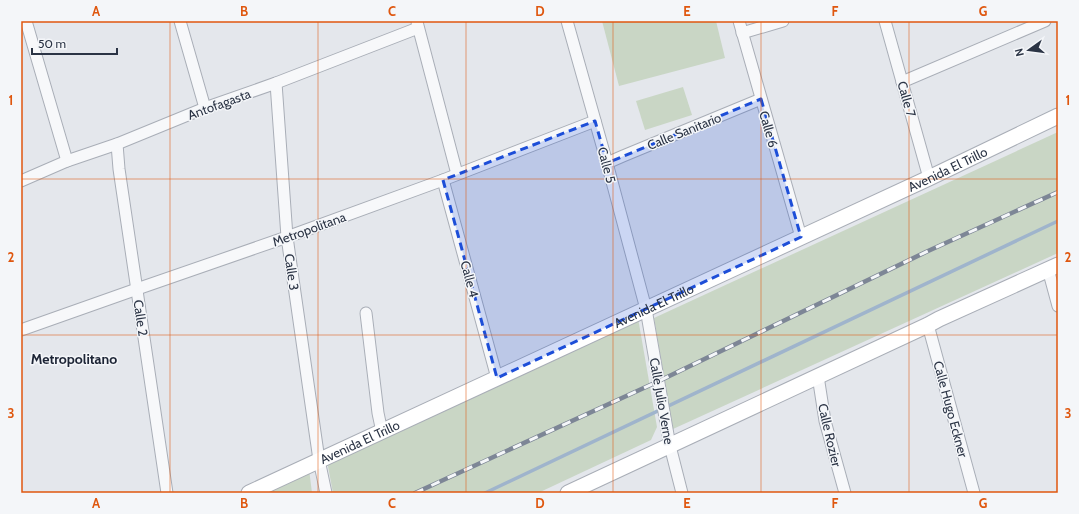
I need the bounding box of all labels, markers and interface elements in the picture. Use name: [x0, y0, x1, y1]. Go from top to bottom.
text: A: [92, 3, 101, 19]
text: B: [240, 3, 248, 19]
text: C: [388, 3, 396, 19]
text: D: [535, 3, 545, 19]
text: E: [683, 3, 691, 19]
text: F: [832, 3, 839, 19]
text: G: [979, 3, 988, 19]
scale bar: [32, 30, 117, 56]
north arrow: [1009, 30, 1049, 70]
text: 50 m: [38, 36, 66, 51]
text: N: [1012, 47, 1027, 58]
street label: Calle 7: [894, 79, 920, 119]
street label: Antofagasta: [185, 85, 253, 123]
text: 1: [9, 92, 13, 108]
text: 1: [1066, 92, 1070, 108]
street label: Calle Sanitario: [645, 109, 723, 153]
street label: Calle 6: [756, 109, 782, 149]
street label: Avenida El Trillo: [905, 143, 990, 195]
street label: Calle 5: [594, 145, 620, 185]
street label: Metropolitana: [270, 208, 349, 250]
text: 2: [8, 249, 15, 265]
text: 2: [1065, 249, 1072, 265]
street label: Calle 3: [282, 253, 302, 291]
street label: Calle 4: [457, 259, 483, 300]
street label: Avenida El Trillo: [611, 280, 696, 331]
street label: Calle 2: [131, 299, 152, 337]
district label: Metropolitano: [31, 350, 117, 368]
street label: Calle Julio Verne: [647, 356, 678, 446]
street label: Calle Hugo Eckner: [930, 359, 972, 460]
street label: Calle Rozier: [815, 402, 845, 469]
text: 3: [7, 405, 15, 421]
text: 3: [1064, 405, 1072, 421]
street label: Avenida El Trillo: [317, 416, 402, 467]
text: A: [92, 495, 101, 511]
text: B: [240, 495, 248, 511]
text: C: [388, 495, 396, 511]
text: D: [535, 495, 545, 511]
text: E: [683, 495, 691, 511]
text: F: [832, 495, 839, 511]
text: G: [979, 495, 988, 511]

